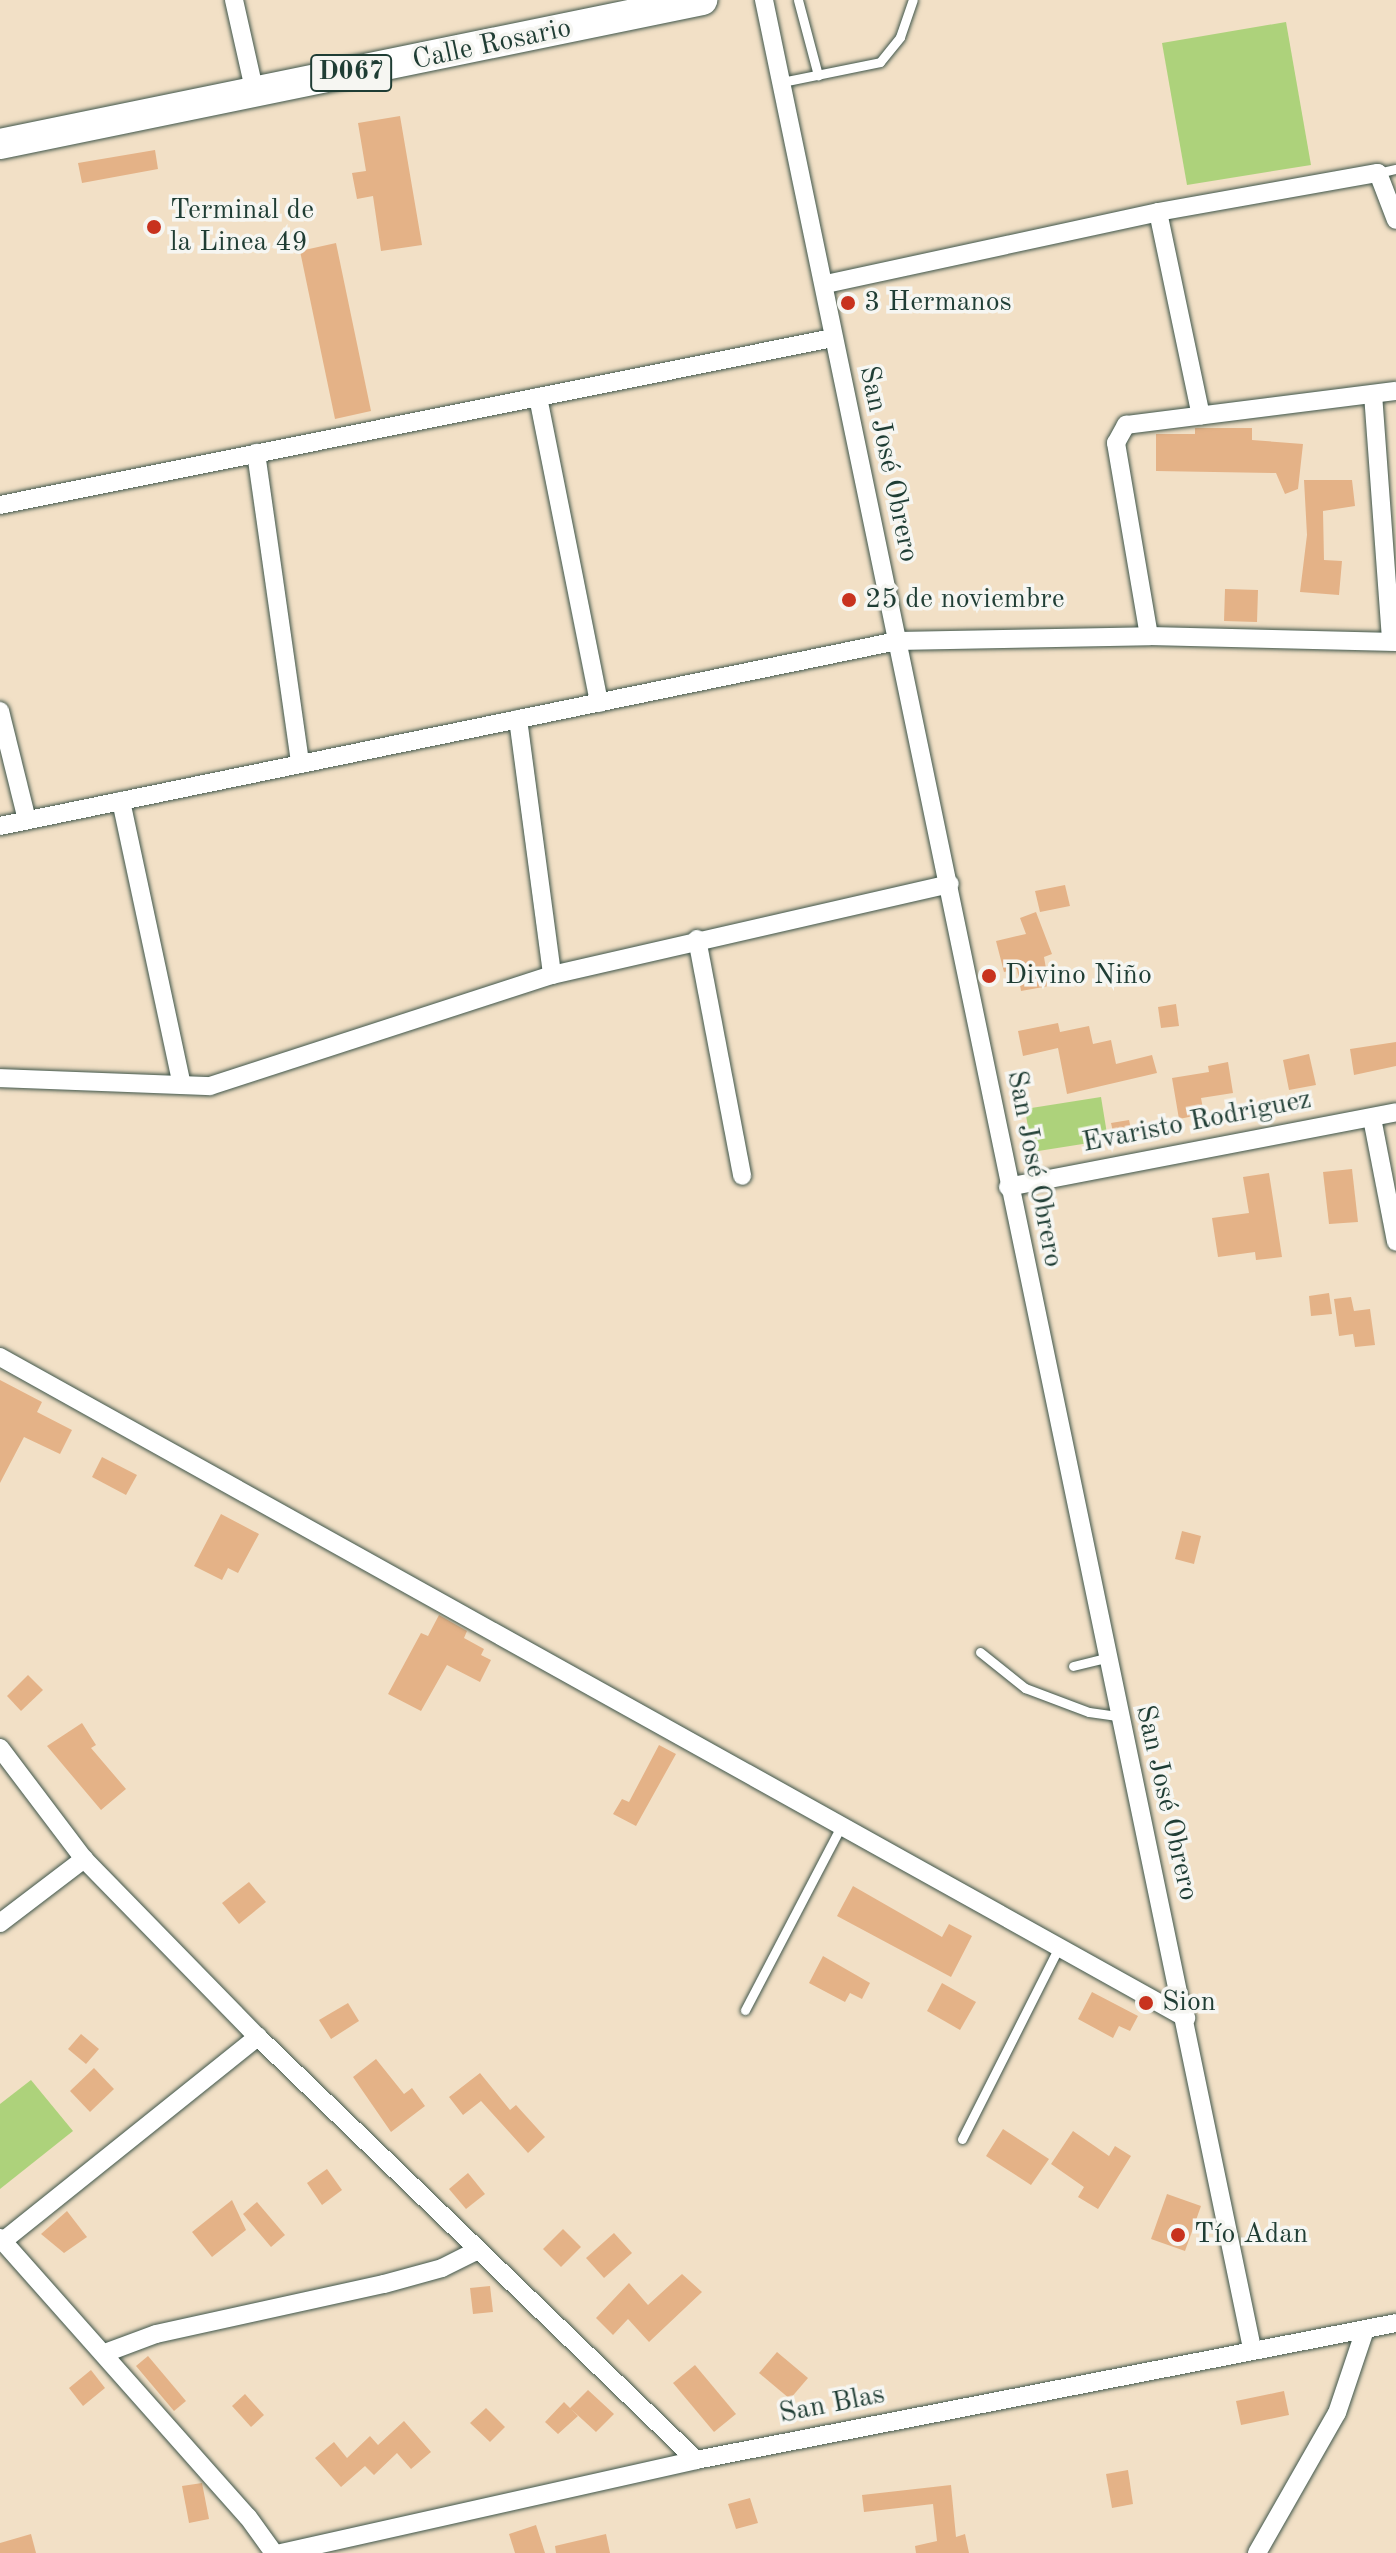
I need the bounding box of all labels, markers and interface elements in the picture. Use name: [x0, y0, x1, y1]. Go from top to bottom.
street label: Calle Rosario: [410, 12, 574, 78]
road number: D067: [309, 51, 393, 95]
place label: Terminal de la Linea 49: [170, 194, 314, 260]
marker: Terminal de la Linea 49: [145, 218, 163, 236]
place label: 3 Hermanos: [864, 286, 1012, 320]
marker: 3 Hermanos: [839, 294, 857, 312]
street label: San José Obrero: [851, 363, 925, 565]
place label: 25 de noviembre: [865, 583, 1065, 617]
marker: 25 de noviembre: [840, 591, 858, 609]
place label: Divino Niño: [1005, 959, 1152, 993]
marker: Divino Niño: [980, 967, 998, 985]
street label: San José Obrero: [998, 1068, 1070, 1270]
street label: Evaristo Rodriguez: [1080, 1083, 1314, 1161]
street label: San José Obrero: [1127, 1702, 1205, 1904]
place label: Sion: [1162, 1986, 1216, 2020]
marker: Sion: [1137, 1994, 1155, 2012]
place label: Tío Adan: [1194, 2218, 1308, 2252]
marker: Tío Adan: [1169, 2226, 1187, 2244]
street label: San Blas: [776, 2378, 888, 2432]

